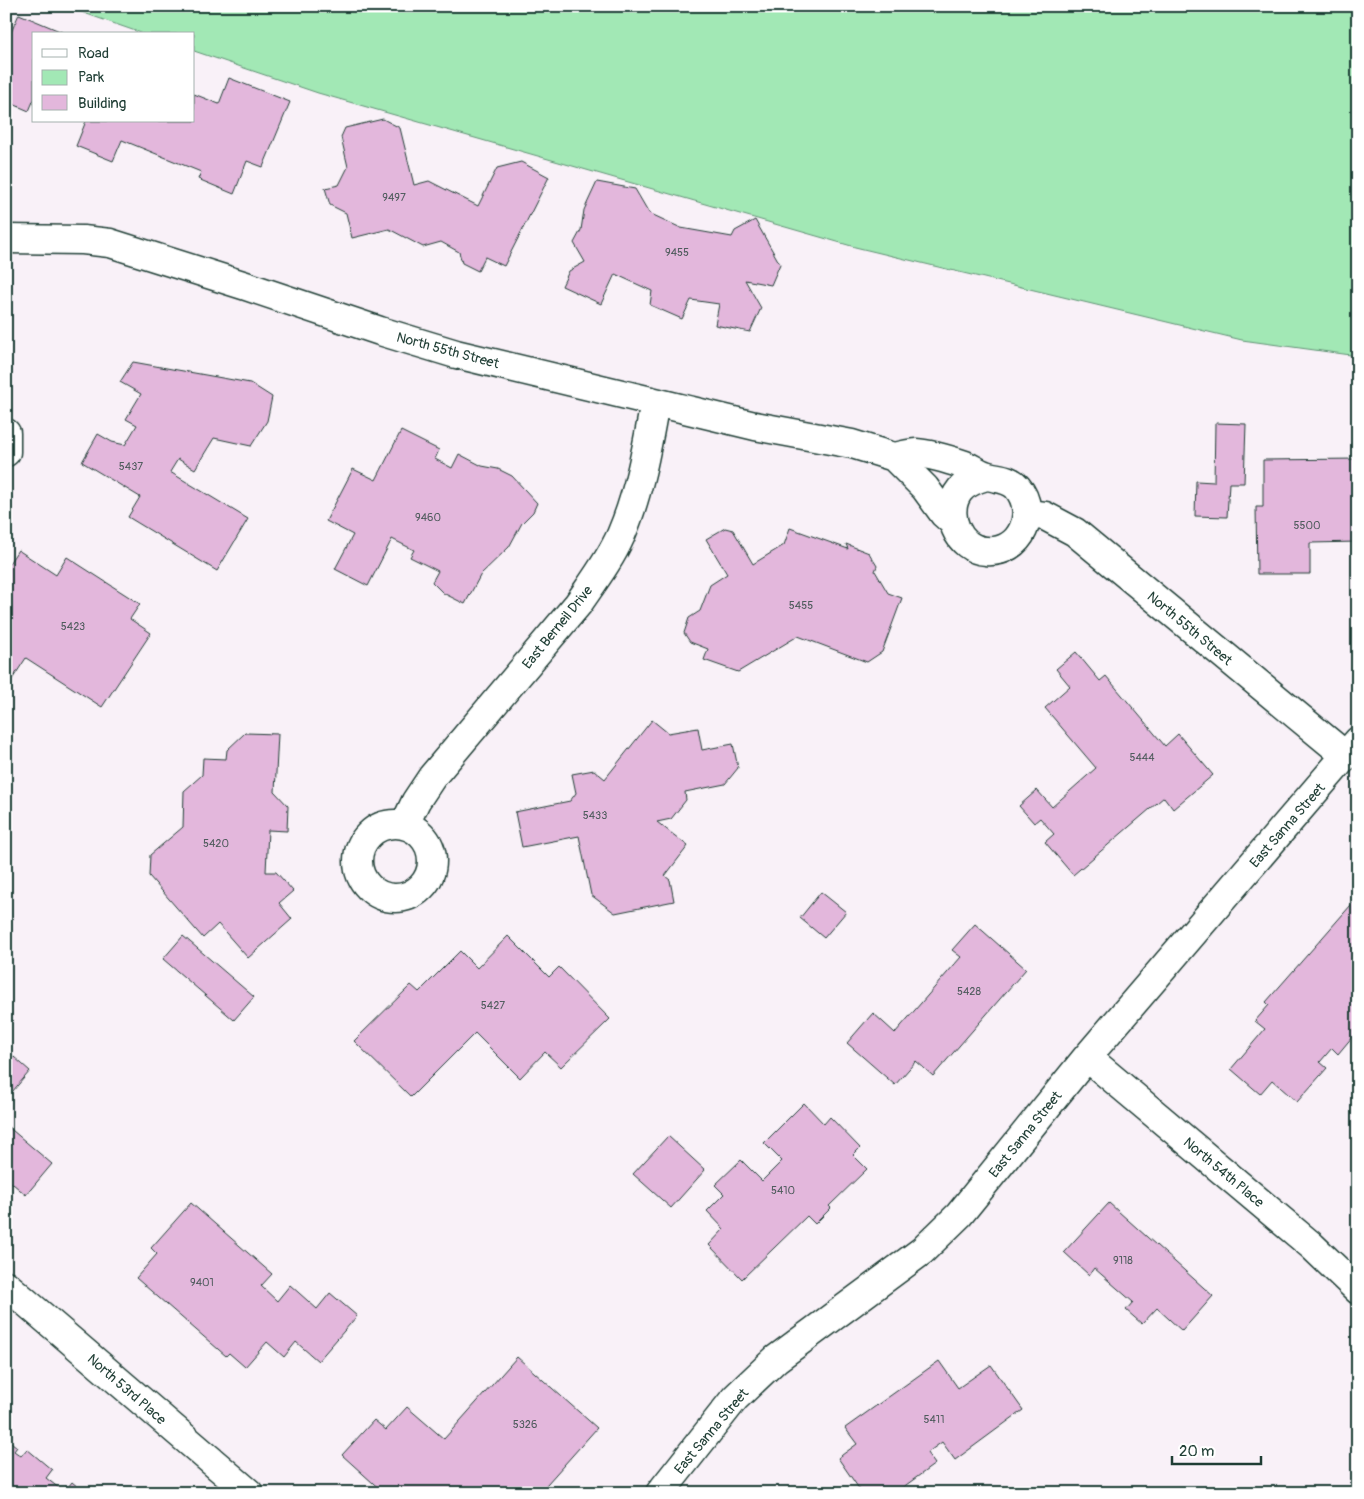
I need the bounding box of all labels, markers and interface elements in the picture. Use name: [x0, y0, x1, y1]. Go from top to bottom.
legend: [32, 32, 195, 122]
text: Road: [78, 44, 109, 63]
text: Park: [78, 68, 105, 87]
text: Building: [78, 94, 126, 113]
house number: 9497: [382, 191, 406, 204]
house number: 9455: [665, 246, 689, 259]
street label: North 55th Street: [395, 329, 501, 372]
house number: 5437: [119, 460, 143, 473]
house number: 9460: [415, 511, 441, 524]
house number: 5500: [1294, 519, 1320, 532]
street label: East Berneil Drive: [519, 582, 596, 672]
street label: North 55th Street: [1144, 588, 1236, 669]
house number: 5455: [789, 599, 813, 612]
house number: 5423: [61, 620, 85, 633]
house number: 5444: [1129, 751, 1155, 764]
street label: East Sanna Street: [1246, 779, 1329, 871]
house number: 5433: [583, 809, 607, 822]
house number: 5420: [203, 837, 229, 850]
house number: 5428: [957, 985, 981, 998]
house number: 5427: [481, 999, 505, 1012]
street label: East Sanna Street: [985, 1087, 1066, 1181]
street label: North 54th Place: [1180, 1134, 1267, 1211]
house number: 5410: [771, 1184, 795, 1197]
house number: 9118: [1113, 1254, 1133, 1267]
house number: 9401: [190, 1276, 214, 1289]
street label: North 53rd Place: [84, 1351, 170, 1428]
street label: East Sanna Street: [671, 1385, 752, 1478]
house number: 5411: [924, 1413, 944, 1426]
house number: 5326: [513, 1418, 537, 1431]
scale bar: [1172, 1434, 1260, 1466]
text: 20 m: [1179, 1442, 1214, 1461]

